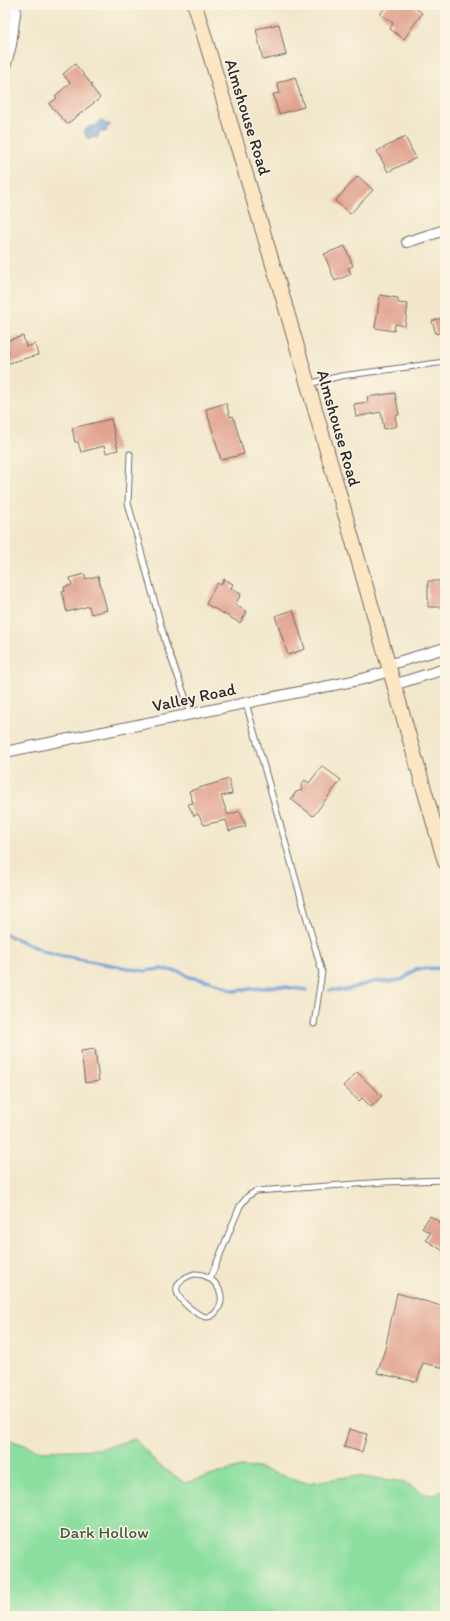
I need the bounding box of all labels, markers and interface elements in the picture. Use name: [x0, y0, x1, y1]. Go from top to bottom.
street label: Almshouse Road: [221, 57, 275, 178]
street label: Almshouse Road: [313, 367, 365, 489]
street label: Valley Road: [150, 678, 238, 716]
park label: Dark Hollow: [59, 1522, 149, 1542]

